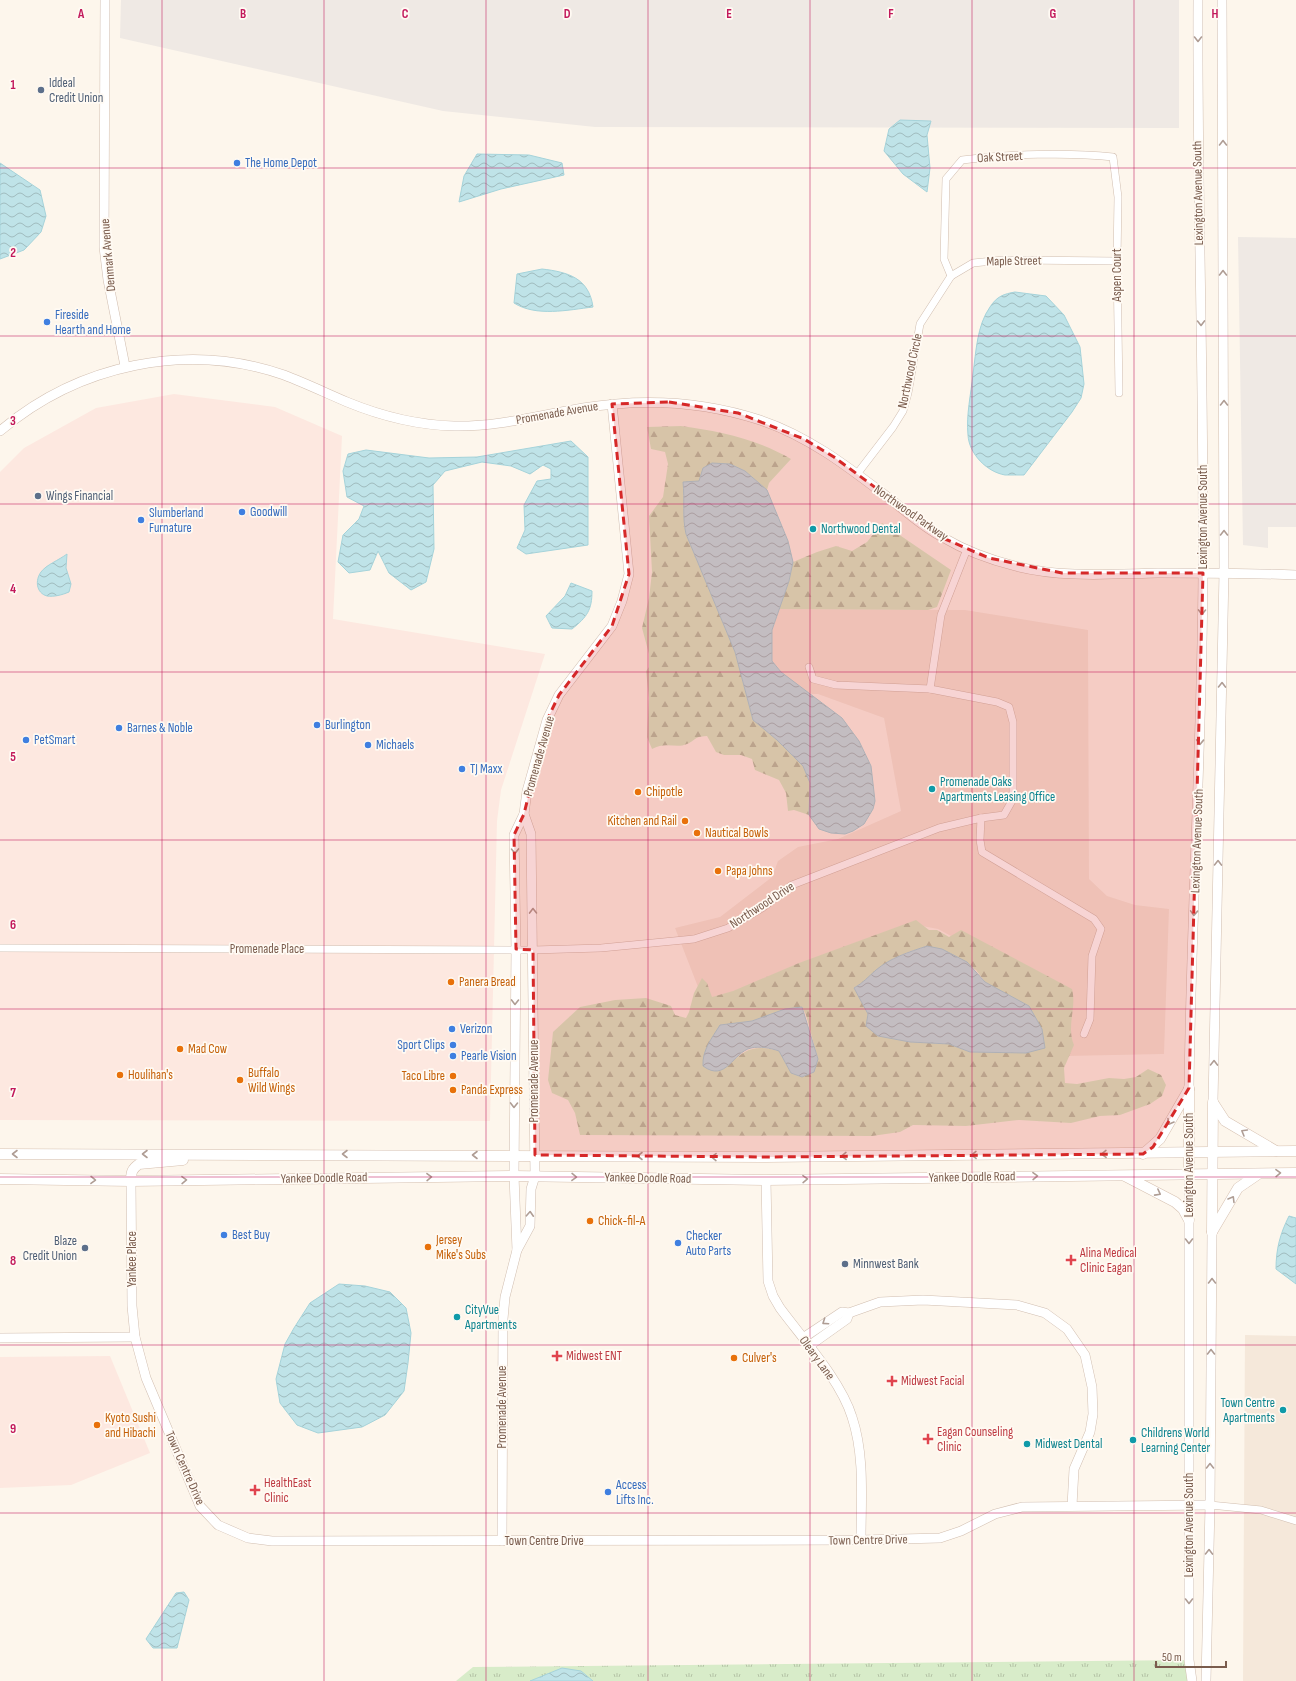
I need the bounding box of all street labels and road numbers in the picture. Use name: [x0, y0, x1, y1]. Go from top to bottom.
street label: Lexington Avenue South: [1189, 141, 1207, 245]
street label: Oak Street: [977, 148, 1023, 166]
street label: Denmark Avenue: [97, 218, 119, 292]
street label: Aspen Court: [1109, 248, 1125, 303]
street label: Maple Street: [986, 253, 1042, 269]
street label: Northwood Circle: [894, 332, 926, 410]
street label: Promenade Avenue: [515, 398, 599, 428]
street label: Lexington Avenue South: [1195, 465, 1211, 569]
street label: Northwood Parkway: [871, 481, 951, 545]
street label: Promenade Avenue: [520, 714, 558, 798]
street label: Lexington Avenue South: [1187, 789, 1207, 893]
street label: Northwood Drive: [727, 878, 797, 932]
street label: Promenade Place: [230, 941, 304, 957]
street label: Promenade Avenue: [526, 1039, 542, 1123]
street label: Lexington Avenue South: [1181, 1113, 1197, 1217]
street label: Yankee Doodle Road: [929, 1168, 1015, 1186]
street label: Yankee Doodle Road: [281, 1169, 367, 1187]
street label: Yankee Doodle Road: [605, 1169, 691, 1187]
street label: Yankee Place: [124, 1231, 140, 1287]
street label: Oleary Lane: [796, 1333, 838, 1383]
street label: Promenade Avenue: [494, 1365, 510, 1449]
street label: Town Centre Drive: [162, 1429, 208, 1507]
street label: Lexington Avenue South: [1181, 1473, 1197, 1577]
street label: Town Centre Drive: [828, 1531, 908, 1549]
street label: Town Centre Drive: [504, 1533, 584, 1549]

